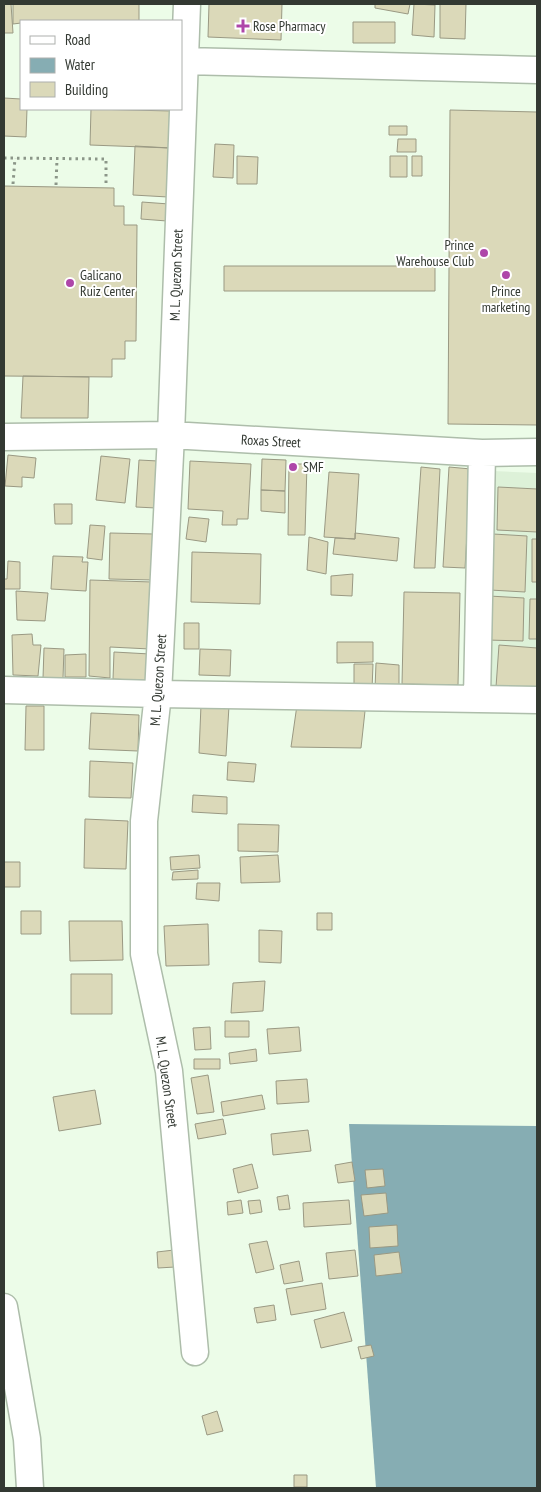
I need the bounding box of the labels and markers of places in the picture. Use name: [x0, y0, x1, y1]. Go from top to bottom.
place label: Rose Pharmacy: [253, 17, 326, 35]
marker: Rose Pharmacy: [237, 20, 249, 32]
place label: Prince Warehouse Club: [396, 236, 474, 270]
marker: Prince Warehouse Club: [478, 247, 490, 259]
place label: Galicano Ruiz Center: [80, 266, 135, 300]
marker: Prince marketing: [500, 269, 512, 281]
marker: Galicano Ruiz Center: [64, 277, 76, 289]
place label: Prince marketing: [482, 282, 530, 316]
place label: SMF: [303, 458, 324, 476]
marker: SMF: [287, 461, 299, 473]

